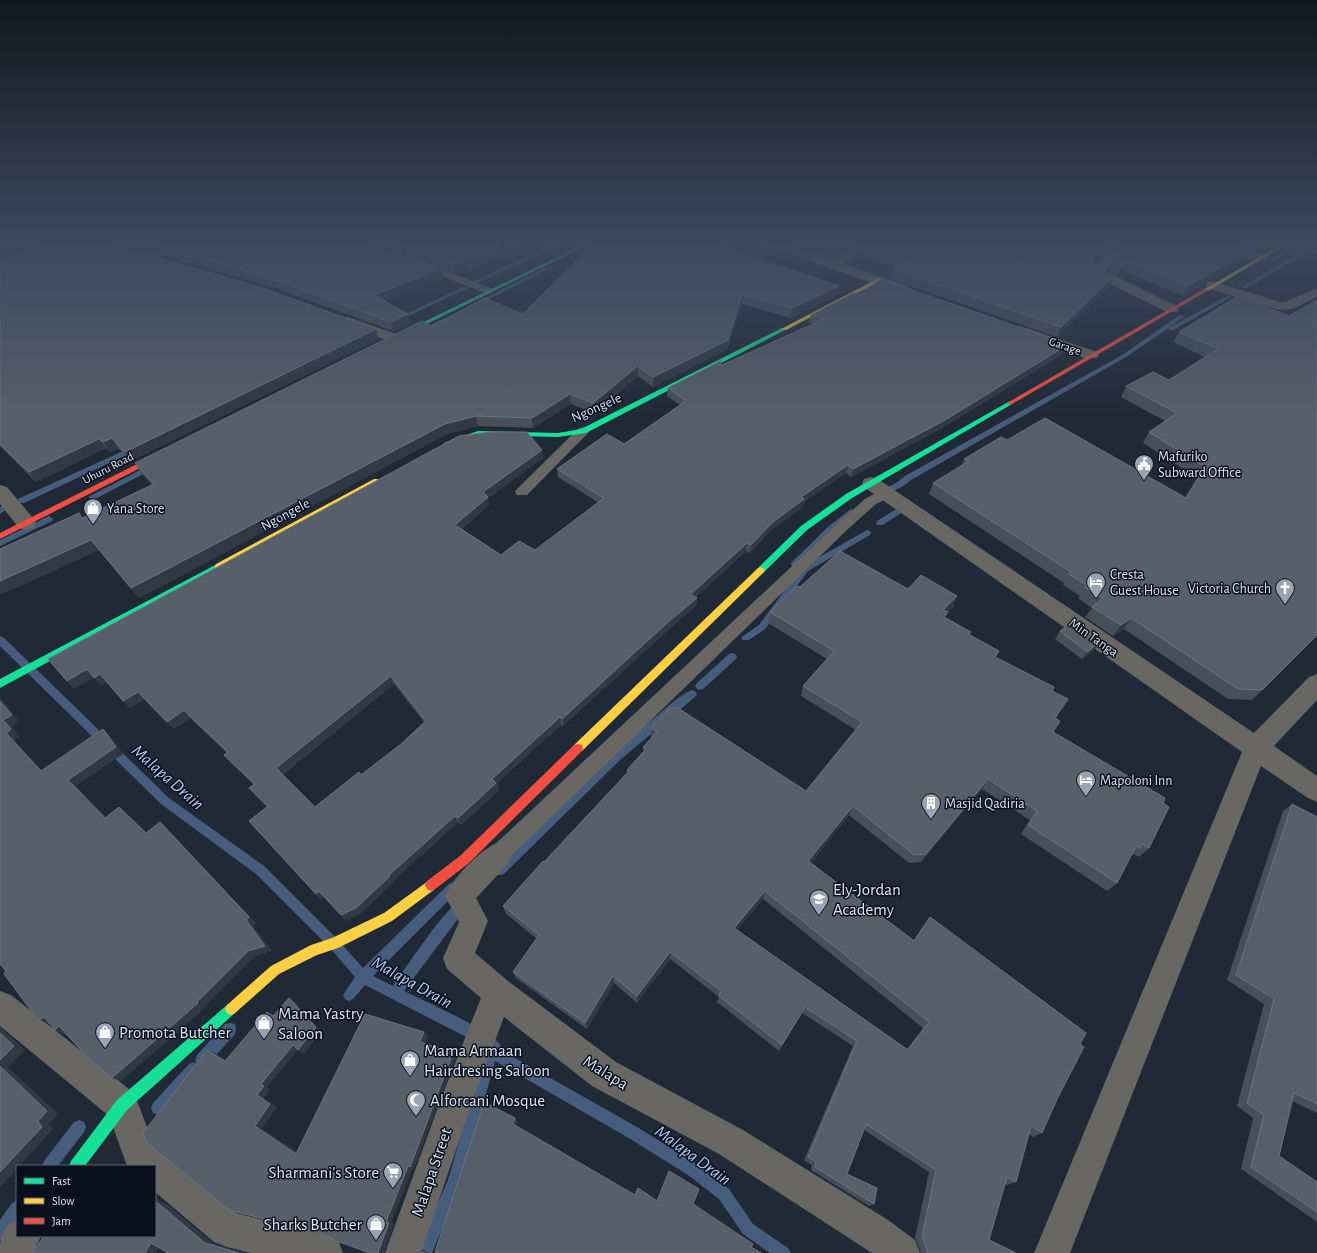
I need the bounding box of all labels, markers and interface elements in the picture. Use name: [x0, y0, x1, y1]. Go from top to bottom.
street label: Garage: [1047, 335, 1083, 357]
street label: Ngongele: [569, 391, 624, 425]
street label: Uhuru Road: [81, 450, 135, 486]
place label: Mafuriko Subward Office: [1158, 450, 1241, 480]
public building icon: Mafuriko Subward Office: [1133, 453, 1155, 481]
street label: Ngongele: [259, 496, 312, 534]
shop icon: Yana Store: [82, 497, 104, 525]
place label: Yana Store: [107, 502, 164, 516]
place label: Cresta Guest House: [1110, 568, 1179, 598]
hotel icon: Cresta Guest House: [1085, 571, 1107, 599]
church icon: Victoria Church: [1274, 577, 1296, 605]
place label: Victoria Church: [1188, 582, 1271, 596]
street label: Min Tanga: [1066, 616, 1121, 660]
water label: Malapa Drain: [128, 742, 207, 814]
hotel icon: Mapoloni Inn: [1075, 769, 1097, 797]
place label: Mapoloni Inn: [1100, 774, 1172, 788]
building icon: Masjid Qadiria: [920, 792, 942, 820]
place label: Masjid Qadiria: [945, 797, 1025, 811]
place label: Ely-Jordan Academy: [833, 881, 901, 919]
school or university icon: Ely-Jordan Academy: [808, 888, 830, 916]
water label: Malapa Drain: [368, 953, 455, 1012]
place label: Mama Yastry Saloon: [278, 1005, 364, 1042]
shop icon: Mama Yastry Saloon: [253, 1012, 275, 1040]
shop icon: Promota Butcher: [94, 1021, 116, 1049]
place label: Promota Butcher: [119, 1024, 231, 1041]
place label: Mama Armaan Hairdresing Saloon: [424, 1042, 550, 1079]
shop icon: Mama Armaan Hairdresing Saloon: [399, 1049, 421, 1077]
street label: Malapa: [580, 1052, 631, 1093]
mosque icon: Alforcani Mosque: [405, 1089, 427, 1117]
place label: Alforcani Mosque: [430, 1092, 545, 1109]
water label: Malapa Drain: [651, 1122, 734, 1189]
street label: Malapa Street: [408, 1125, 455, 1219]
supermarket icon: Sharmani's Store: [382, 1161, 404, 1189]
place label: Sharmani's Store: [268, 1164, 379, 1181]
legend: [16, 1165, 156, 1237]
text: Fast: [52, 1175, 71, 1187]
text: Slow: [52, 1195, 74, 1207]
shop icon: Sharks Butcher: [365, 1213, 387, 1241]
text: Jam: [52, 1215, 71, 1227]
place label: Sharks Butcher: [264, 1216, 363, 1233]

